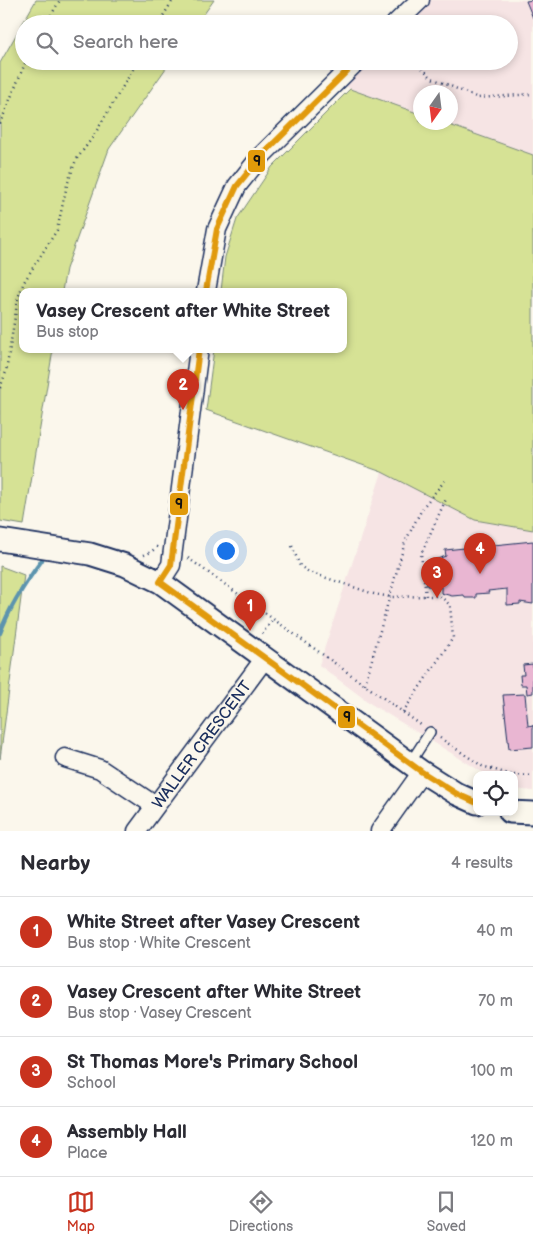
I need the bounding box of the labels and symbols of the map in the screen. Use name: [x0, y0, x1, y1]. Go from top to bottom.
north arrow: [413, 85, 458, 130]
line badge: 9: [247, 149, 266, 173]
text: 9: [253, 153, 261, 170]
pin: 2: [167, 369, 199, 410]
line badge: 9: [169, 492, 189, 516]
text: 9: [175, 496, 183, 513]
pin: 4: [464, 533, 496, 574]
your location: [213, 538, 239, 564]
pin: 3: [421, 557, 453, 598]
pin: 1: [234, 590, 266, 631]
street label: WALLER CRESCENT: [149, 677, 256, 813]
line badge: 9: [337, 705, 356, 729]
text: 9: [343, 709, 351, 726]

